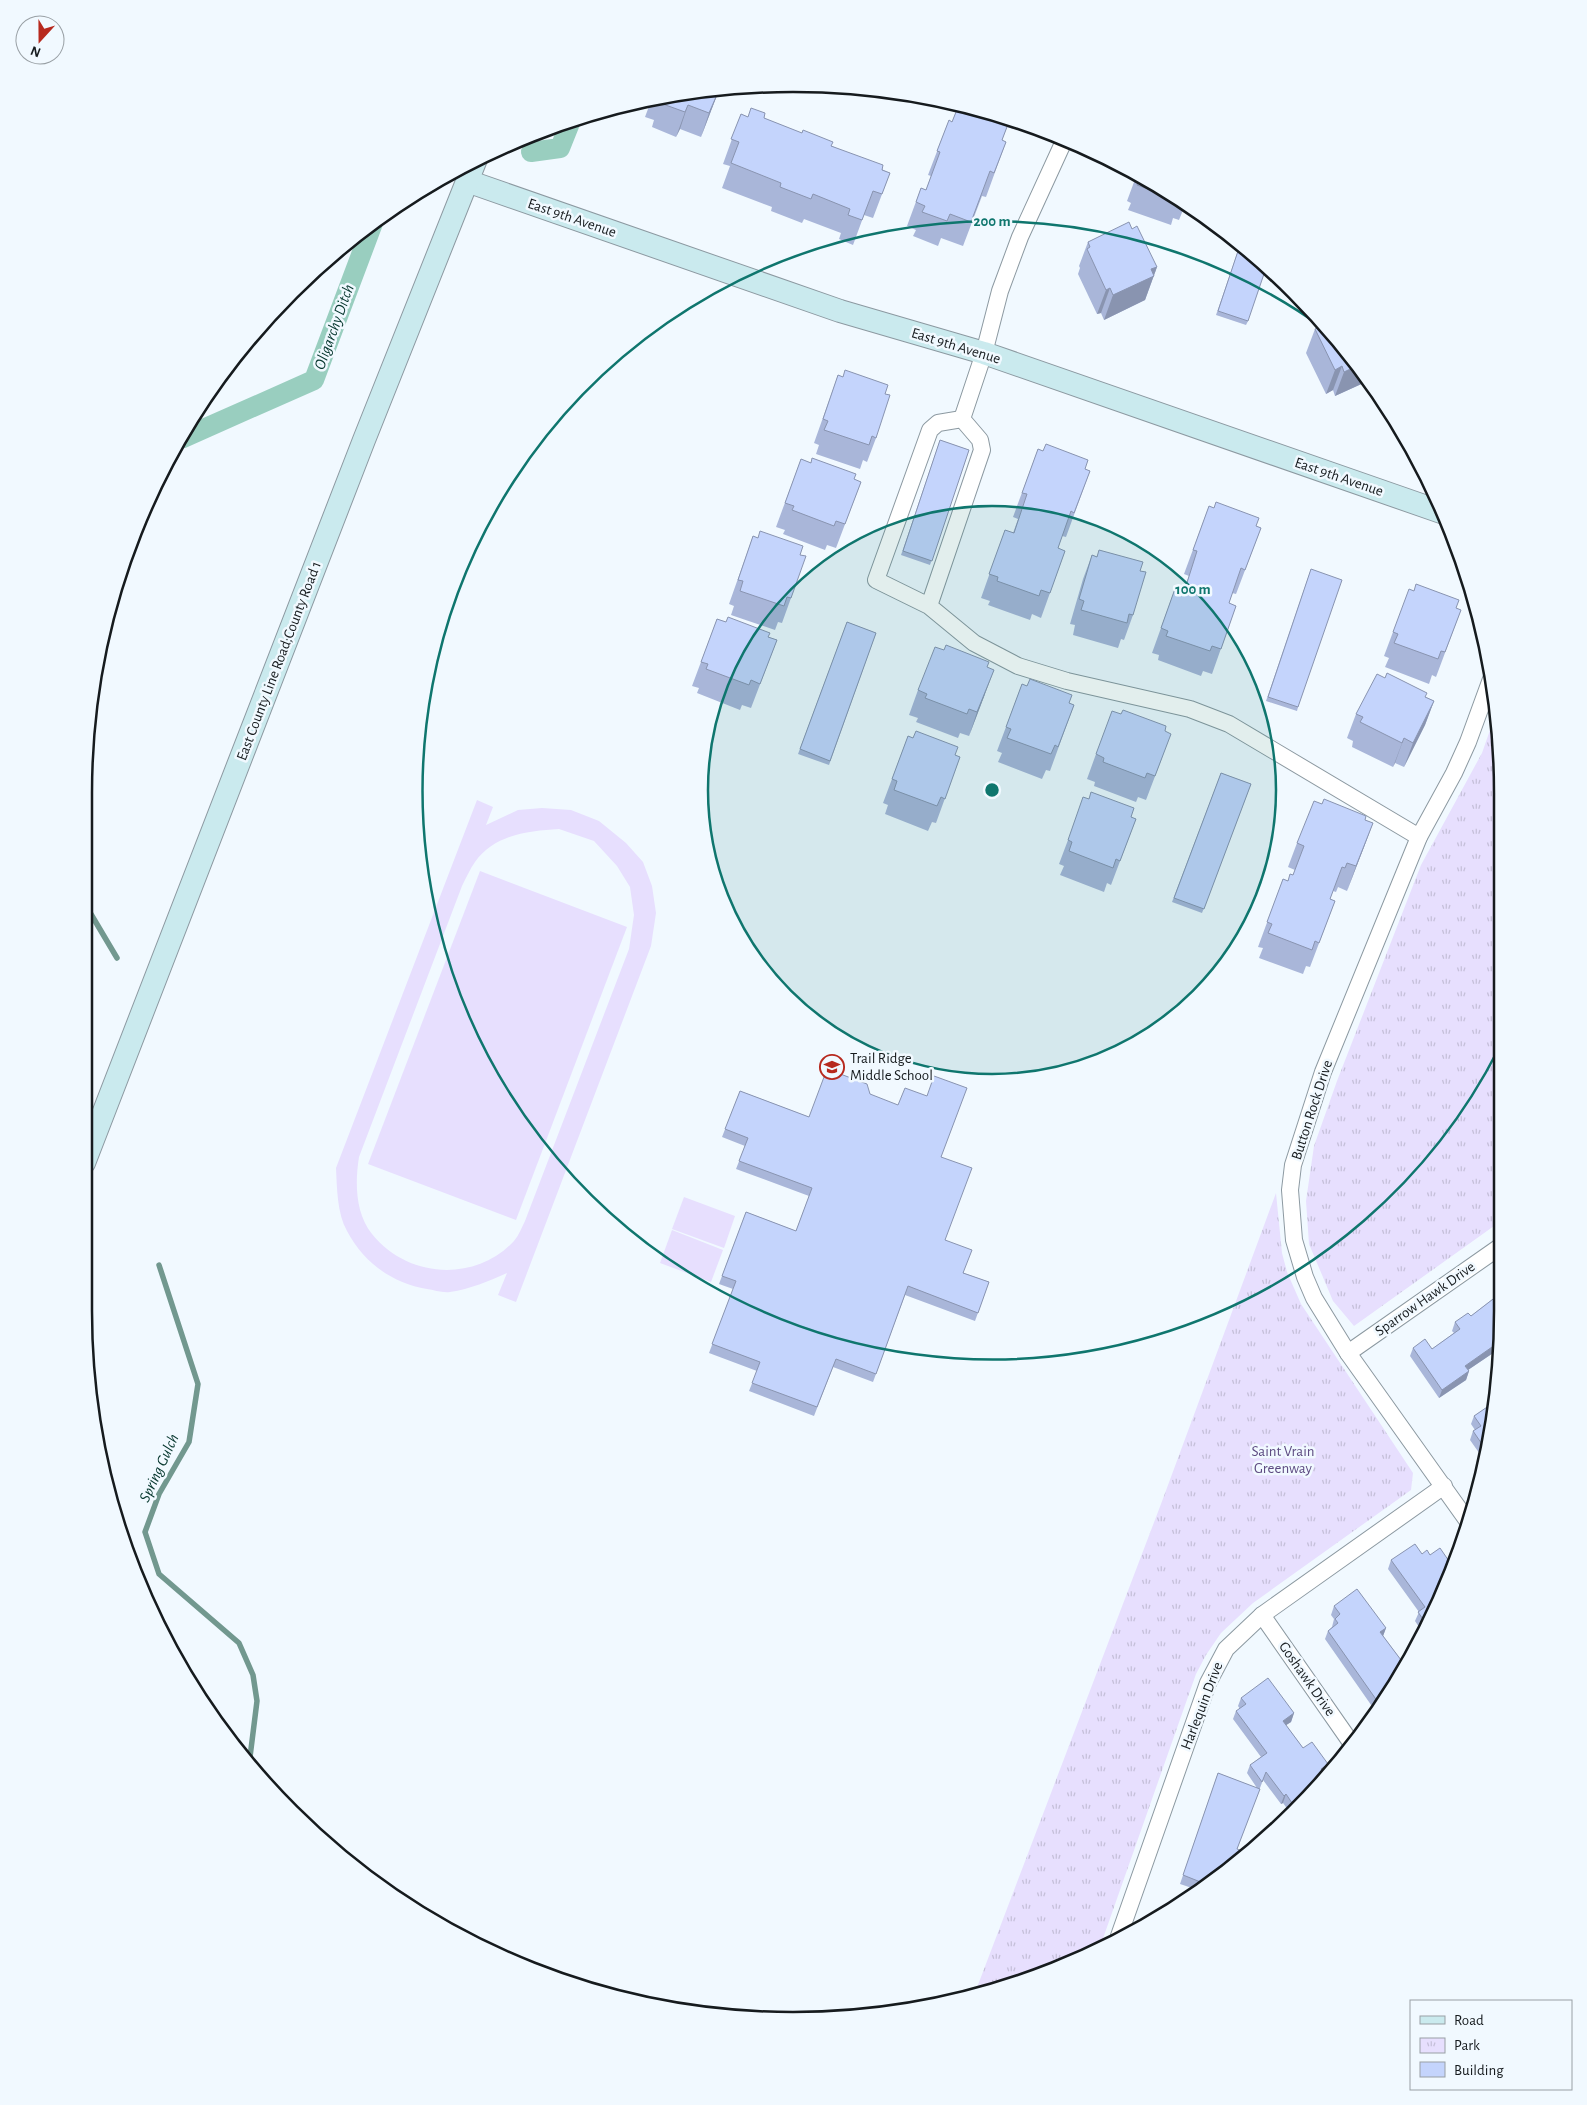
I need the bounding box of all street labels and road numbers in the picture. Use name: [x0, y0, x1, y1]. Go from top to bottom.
street label: East 9th Avenue: [526, 196, 618, 240]
street label: East 9th Avenue: [910, 325, 1003, 367]
street label: East 9th Avenue: [1293, 455, 1385, 499]
street label: East County Line Road;County Road 1: [234, 559, 324, 763]
street label: Button Rock Drive: [1289, 1058, 1335, 1162]
street label: Sparrow Hawk Drive: [1372, 1259, 1478, 1339]
street label: Goshawk Drive: [1276, 1639, 1338, 1719]
street label: Harlequin Drive: [1178, 1660, 1226, 1752]

